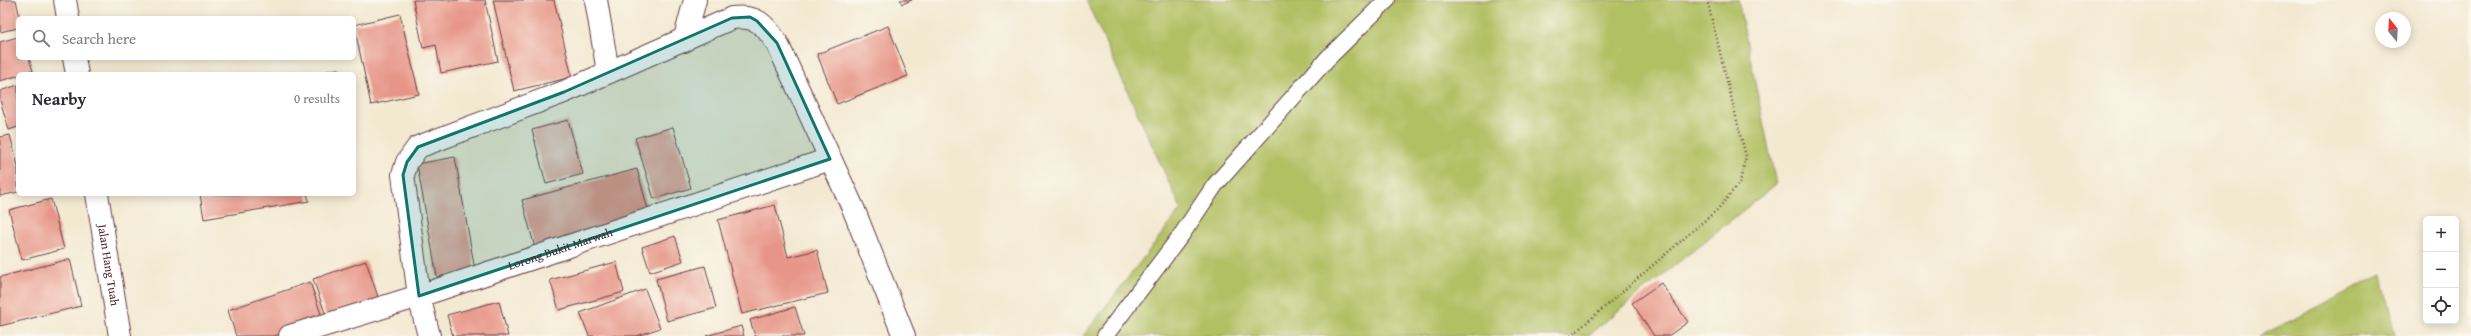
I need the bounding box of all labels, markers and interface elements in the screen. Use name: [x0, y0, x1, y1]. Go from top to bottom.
north arrow: [2375, 12, 2411, 48]
search box: [16, 16, 356, 60]
icon: search: [30, 27, 52, 49]
text: Search here: [62, 28, 136, 49]
text: Nearby: [32, 86, 86, 111]
text: 0 results: [294, 89, 340, 108]
map controls: [2423, 216, 2459, 324]
button: +: [2423, 216, 2459, 252]
street label: Jalan Hang Tuah: [94, 221, 124, 307]
street label: Lorong Bukit Marwah: [506, 223, 615, 274]
button: −: [2423, 252, 2459, 288]
button: locate: [2423, 288, 2459, 324]

